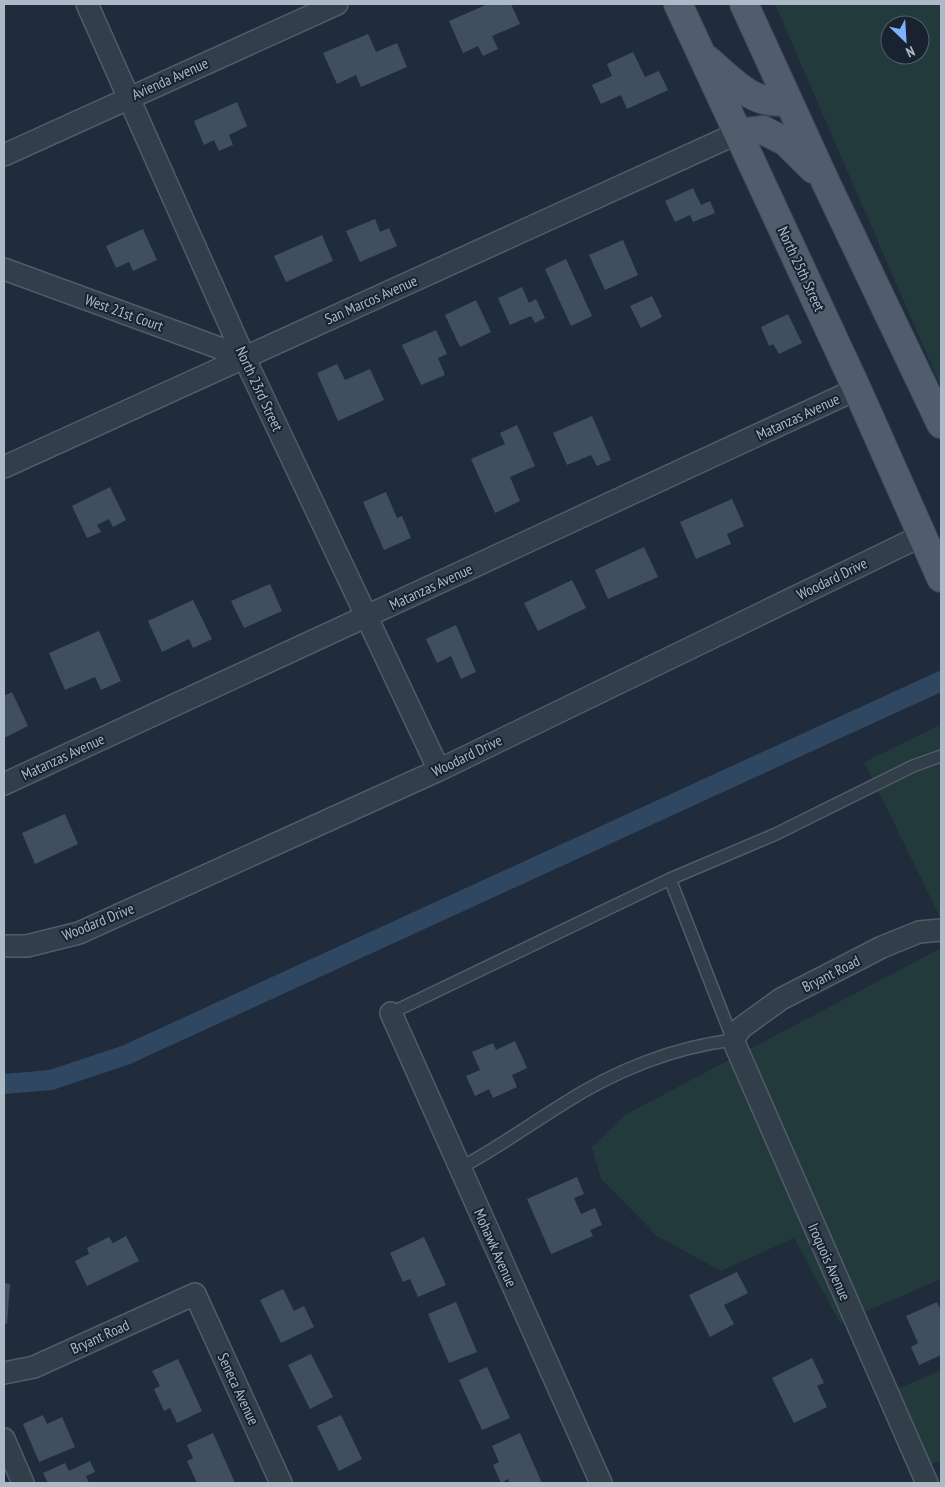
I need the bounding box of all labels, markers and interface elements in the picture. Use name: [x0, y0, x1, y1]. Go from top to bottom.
north arrow: [880, 15, 930, 65]
text: N: [903, 42, 918, 62]
street label: Avienda Avenue: [129, 53, 211, 104]
street label: North 25th Street: [774, 223, 829, 314]
street label: San Marcos Avenue: [322, 271, 420, 328]
street label: West 21st Court: [82, 290, 166, 335]
street label: North 23rd Street: [232, 343, 287, 434]
street label: Matanzas Avenue: [753, 389, 842, 444]
street label: Woodard Drive: [793, 553, 870, 604]
street label: Matanzas Avenue: [386, 559, 475, 614]
street label: Matanzas Avenue: [18, 729, 107, 784]
street label: Woodard Drive: [428, 730, 505, 781]
street label: Woodard Drive: [59, 898, 137, 945]
street label: Bryant Road: [799, 951, 863, 996]
street label: Mohawk Avenue: [470, 1206, 521, 1290]
street label: Iroquois Avenue: [804, 1220, 855, 1303]
street label: Bryant Road: [67, 1315, 132, 1358]
street label: Seneca Avenue: [214, 1350, 263, 1428]

